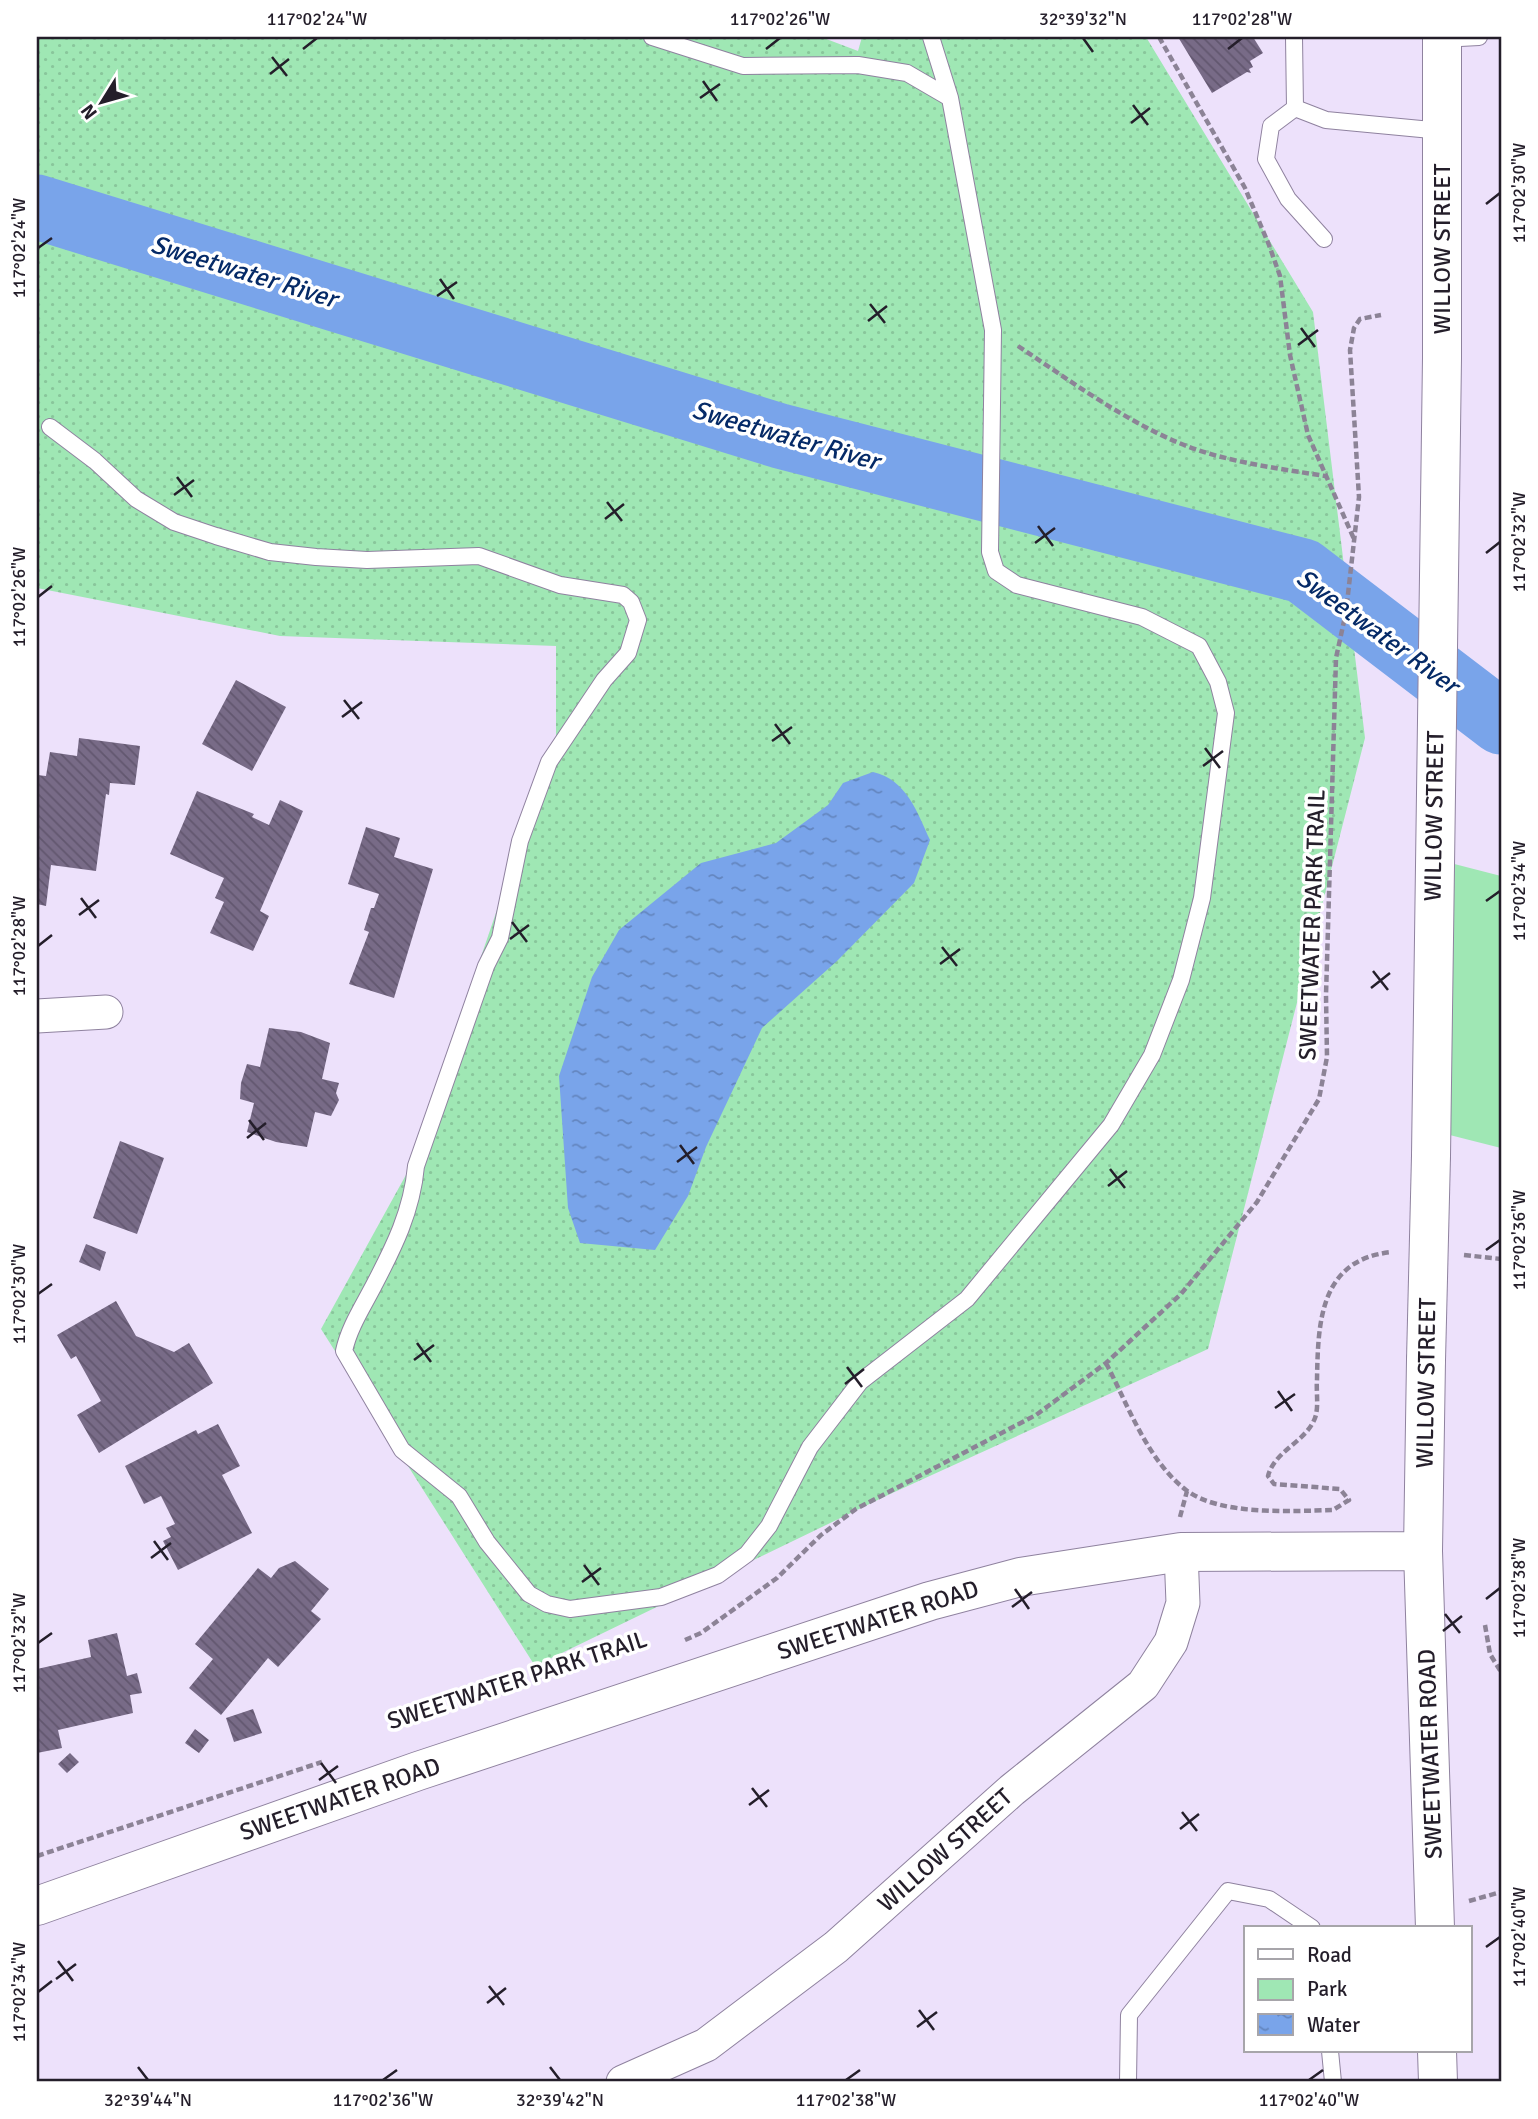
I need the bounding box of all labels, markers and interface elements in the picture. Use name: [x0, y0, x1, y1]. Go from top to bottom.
text: 117°02'24"W: [267, 8, 367, 30]
text: 117°02'26"W: [730, 8, 830, 30]
text: 32°39'32"N: [1039, 8, 1127, 30]
text: 117°02'28"W: [1192, 8, 1292, 30]
north arrow: [66, 66, 136, 136]
text: N: [76, 99, 103, 124]
text: 117°02'30"W: [1508, 143, 1530, 243]
street label: WILLOW STREET: [1427, 163, 1457, 334]
text: 117°02'24"W: [8, 198, 30, 298]
water label: Sweetwater River: [147, 228, 344, 316]
water label: Sweetwater River: [689, 394, 886, 479]
text: 117°02'32"W: [1508, 492, 1530, 592]
text: 117°02'26"W: [8, 547, 30, 647]
water label: Sweetwater River: [1290, 562, 1468, 703]
street label: WILLOW STREET: [1418, 730, 1450, 902]
street label: SWEETWATER PARK TRAIL: [1292, 789, 1332, 1061]
text: 117°02'34"W: [1508, 841, 1530, 941]
text: 117°02'28"W: [8, 896, 30, 996]
text: 117°02'36"W: [1508, 1190, 1530, 1290]
text: 117°02'30"W: [8, 1244, 30, 1344]
street label: WILLOW STREET: [1410, 1297, 1442, 1469]
text: 117°02'38"W: [1508, 1538, 1530, 1638]
street label: SWEETWATER ROAD: [773, 1573, 983, 1667]
text: 117°02'32"W: [8, 1593, 30, 1693]
street label: SWEETWATER PARK TRAIL: [383, 1624, 651, 1736]
street label: SWEETWATER ROAD: [1411, 1649, 1449, 1859]
street label: SWEETWATER ROAD: [236, 1751, 444, 1847]
street label: WILLOW STREET: [871, 1782, 1019, 1918]
text: 117°02'40"W: [1508, 1887, 1530, 1987]
legend: [1244, 1926, 1472, 2052]
text: 117°02'34"W: [8, 1942, 30, 2042]
text: Road: [1307, 1942, 1352, 1968]
text: Park: [1307, 1976, 1348, 2002]
text: Water: [1307, 2012, 1360, 2038]
text: 32°39'44"N: [104, 2089, 192, 2111]
text: 117°02'36"W: [333, 2089, 433, 2111]
text: 32°39'42"N: [516, 2089, 604, 2111]
text: 117°02'38"W: [796, 2089, 896, 2111]
text: 117°02'40"W: [1259, 2089, 1359, 2111]

